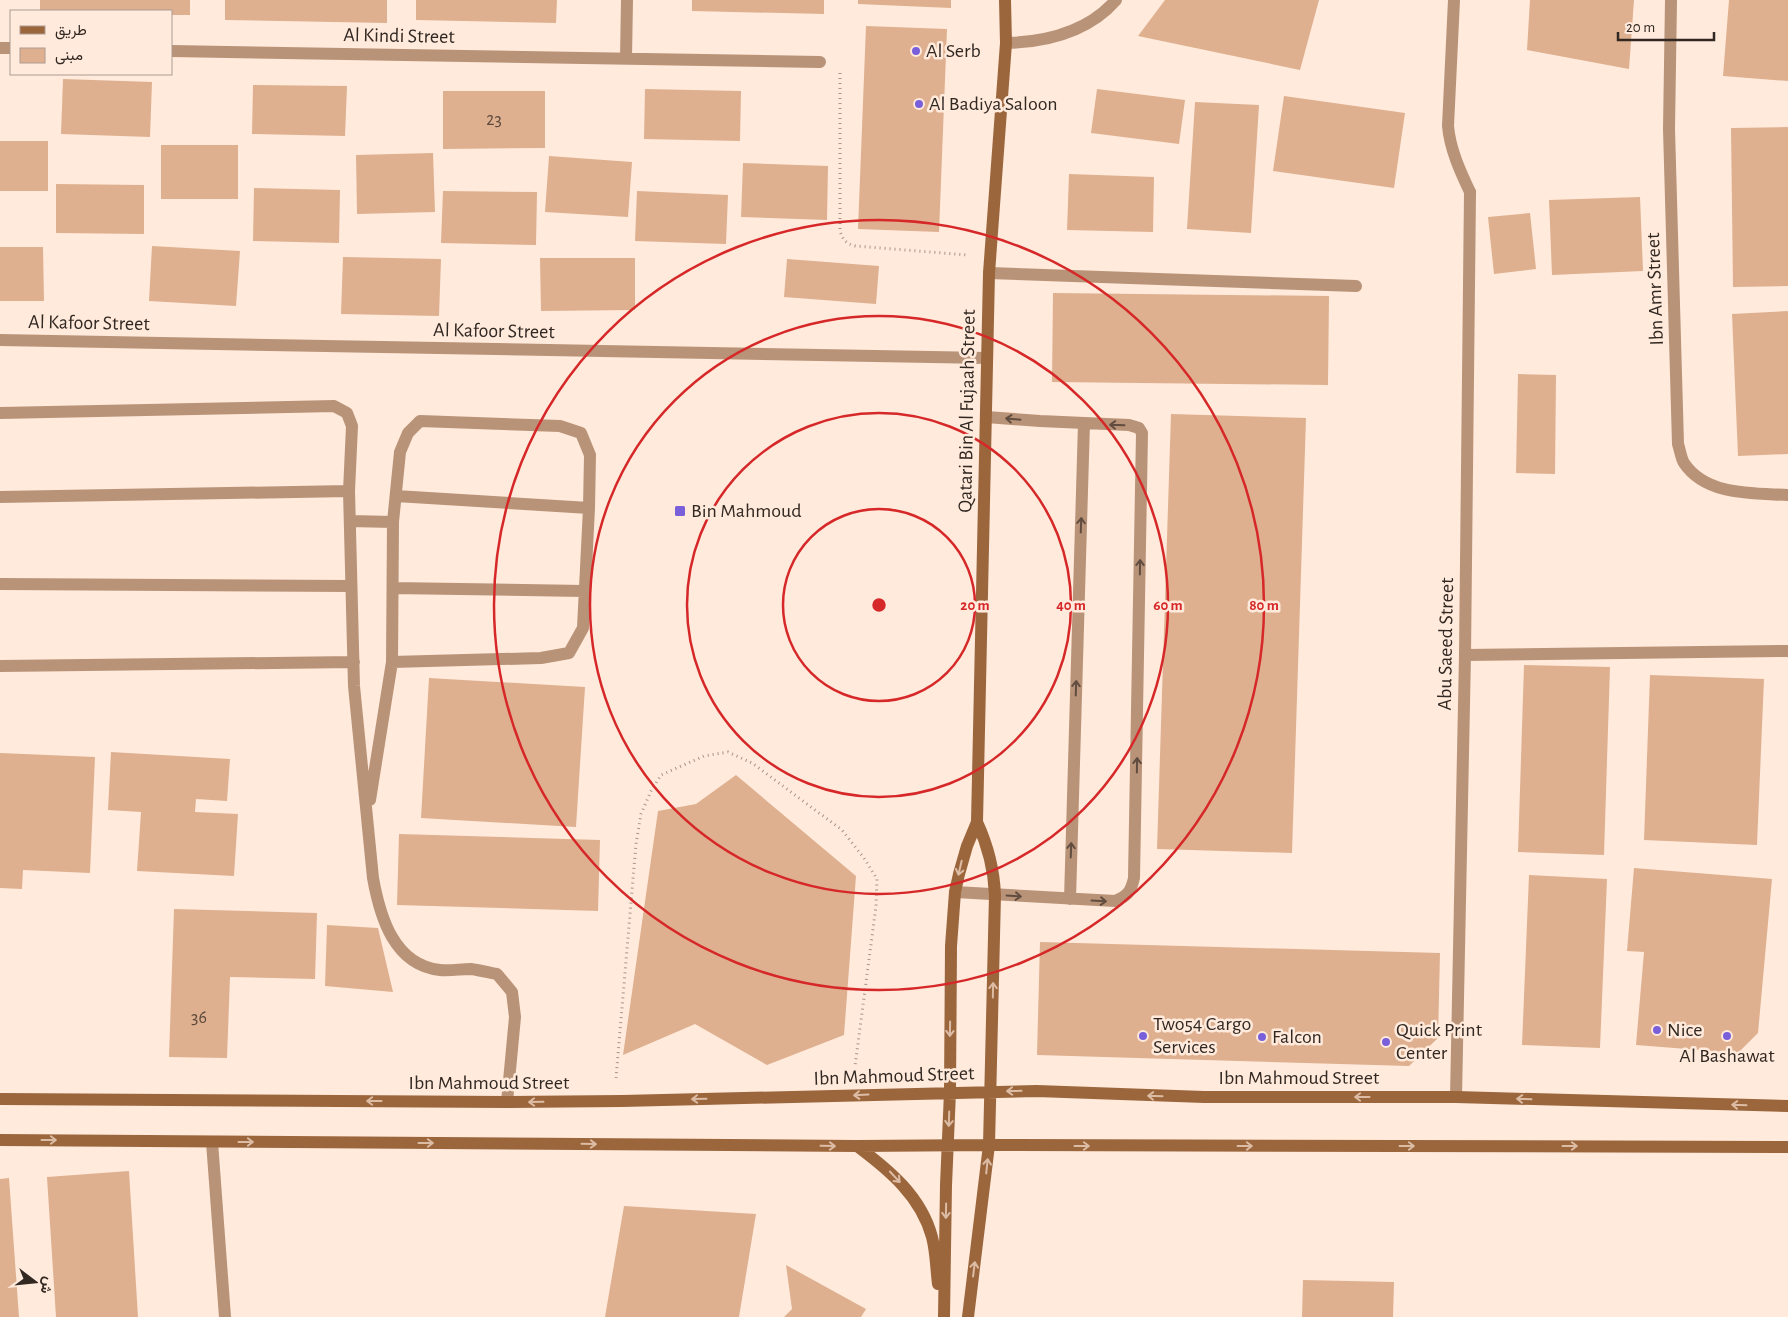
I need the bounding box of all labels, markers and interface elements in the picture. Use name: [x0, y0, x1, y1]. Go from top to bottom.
legend: [10, 10, 172, 75]
scale bar: [1618, 10, 1714, 42]
text: 20 m: [1626, 20, 1655, 35]
text: طريق: [55, 23, 87, 40]
street label: Al Kindi Street: [343, 25, 456, 47]
place label: Al Serb: [926, 41, 981, 61]
marker: Al Serb: [910, 45, 922, 57]
text: مبنى: [55, 48, 83, 65]
place label: Al Badiya Saloon: [929, 94, 1058, 114]
marker: Al Badiya Saloon: [913, 98, 925, 110]
house number: 23: [486, 111, 502, 129]
street label: Ibn Amr Street: [1643, 232, 1667, 346]
street label: Qatari Bin Al Fujaah Street: [955, 308, 979, 513]
street label: Al Kafoor Street: [28, 312, 151, 334]
street label: Al Kafoor Street: [433, 320, 556, 342]
one-way arrow: [1005, 414, 1021, 424]
one-way arrow: [1109, 420, 1125, 429]
place label: Bin Mahmoud: [691, 501, 802, 521]
marker: Bin Mahmoud: [673, 504, 687, 518]
one-way arrow: [1076, 518, 1086, 534]
one-way arrow: [1135, 559, 1144, 575]
street label: Abu Saeed Street: [1435, 577, 1457, 711]
centre of rings: [870, 596, 888, 614]
text: 20 m: [960, 598, 990, 613]
text: 40 m: [1056, 598, 1086, 613]
text: 60 m: [1153, 598, 1183, 613]
text: 80 m: [1249, 598, 1279, 613]
one-way arrow: [1071, 680, 1081, 696]
one-way arrow: [1132, 757, 1141, 773]
one-way arrow: [1067, 843, 1076, 859]
one-way arrow: [955, 860, 964, 876]
one-way arrow: [1006, 892, 1022, 901]
one-way arrow: [1091, 896, 1107, 905]
one-way arrow: [989, 982, 998, 998]
house number: 36: [191, 1009, 207, 1027]
place label: Two54 Cargo Services: [1153, 1014, 1251, 1057]
place label: Quick Print Center: [1396, 1020, 1483, 1063]
place label: Nice: [1667, 1020, 1702, 1040]
one-way arrow: [945, 1021, 955, 1037]
marker: Nice: [1651, 1024, 1663, 1036]
place label: Falcon: [1272, 1027, 1322, 1047]
marker: Two54 Cargo Services: [1137, 1030, 1149, 1042]
marker: Al Bashawat: [1721, 1030, 1733, 1042]
marker: Falcon: [1256, 1031, 1268, 1043]
marker: Quick Print Center: [1380, 1036, 1392, 1048]
place label: Al Bashawat: [1679, 1046, 1775, 1066]
street label: Ibn Mahmoud Street: [813, 1063, 975, 1089]
street label: Ibn Mahmoud Street: [1219, 1068, 1380, 1088]
street label: Ibn Mahmoud Street: [409, 1073, 570, 1093]
one-way arrow: [1006, 1086, 1022, 1096]
one-way arrow: [853, 1091, 869, 1100]
one-way arrow: [1147, 1091, 1163, 1100]
one-way arrow: [1354, 1092, 1370, 1102]
one-way arrow: [1517, 1094, 1533, 1103]
one-way arrow: [691, 1095, 707, 1104]
one-way arrow: [366, 1096, 382, 1106]
one-way arrow: [528, 1097, 544, 1107]
one-way arrow: [1732, 1100, 1748, 1109]
one-way arrow: [945, 1110, 954, 1126]
one-way arrow: [40, 1135, 56, 1145]
one-way arrow: [238, 1137, 254, 1147]
one-way arrow: [418, 1138, 434, 1148]
one-way arrow: [580, 1139, 596, 1149]
one-way arrow: [820, 1141, 836, 1151]
one-way arrow: [1074, 1141, 1090, 1151]
one-way arrow: [1236, 1141, 1253, 1151]
one-way arrow: [1399, 1141, 1415, 1151]
one-way arrow: [1562, 1141, 1578, 1151]
one-way arrow: [982, 1159, 992, 1175]
one-way arrow: [889, 1170, 901, 1183]
one-way arrow: [941, 1203, 950, 1219]
north arrow: [10, 1257, 60, 1307]
one-way arrow: [969, 1261, 979, 1277]
text: ش: [36, 1275, 56, 1295]

